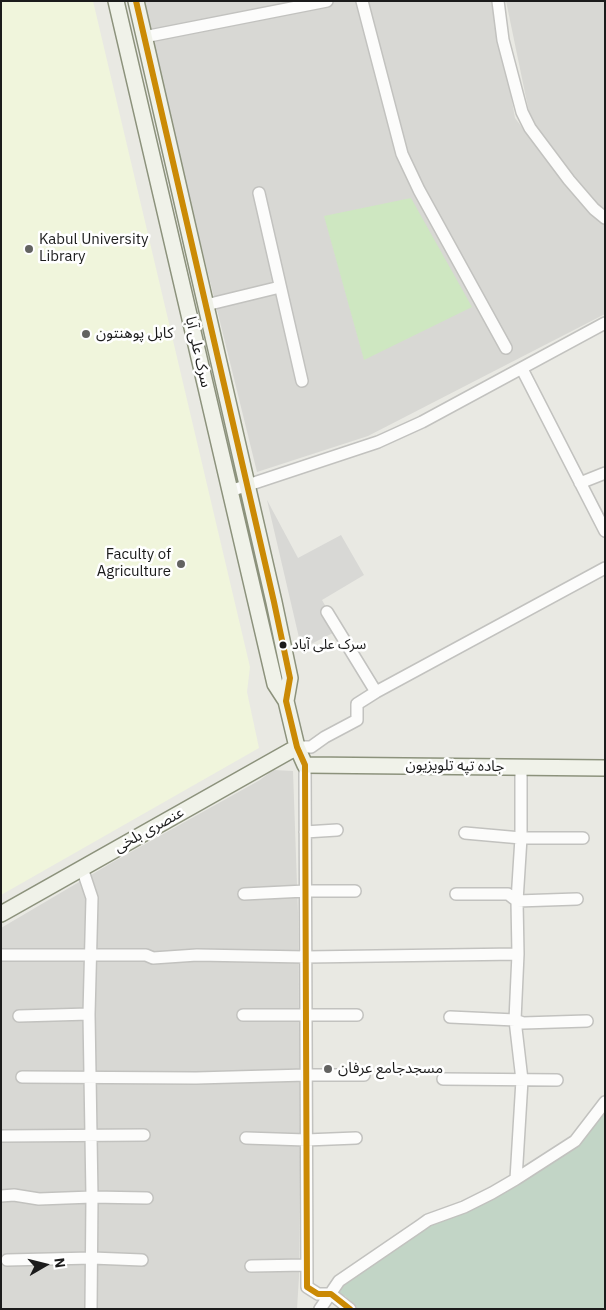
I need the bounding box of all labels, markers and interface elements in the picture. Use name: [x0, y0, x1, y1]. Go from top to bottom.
place label: Kabul University Library: [39, 231, 148, 266]
marker: Kabul University Library: [23, 243, 35, 255]
street label: سرک علی آبا: [181, 315, 215, 389]
place label: کابل پوهنتون: [96, 325, 173, 343]
marker: کابل پوهنتون: [80, 328, 92, 340]
place label: Faculty of Agriculture: [97, 546, 171, 581]
marker: Faculty of Agriculture: [175, 558, 187, 570]
place label: سرک علی آباد: [292, 637, 366, 653]
marker: سرک علی آباد: [278, 640, 288, 650]
street label: جاده تپه تلویزیون: [405, 756, 505, 776]
street label: عنصری بلخی: [111, 803, 187, 857]
place label: مسجدجامع عرفان: [338, 1060, 443, 1078]
marker: مسجدجامع عرفان: [322, 1063, 334, 1075]
north arrow: [20, 1240, 70, 1290]
text: N: [50, 1257, 69, 1269]

